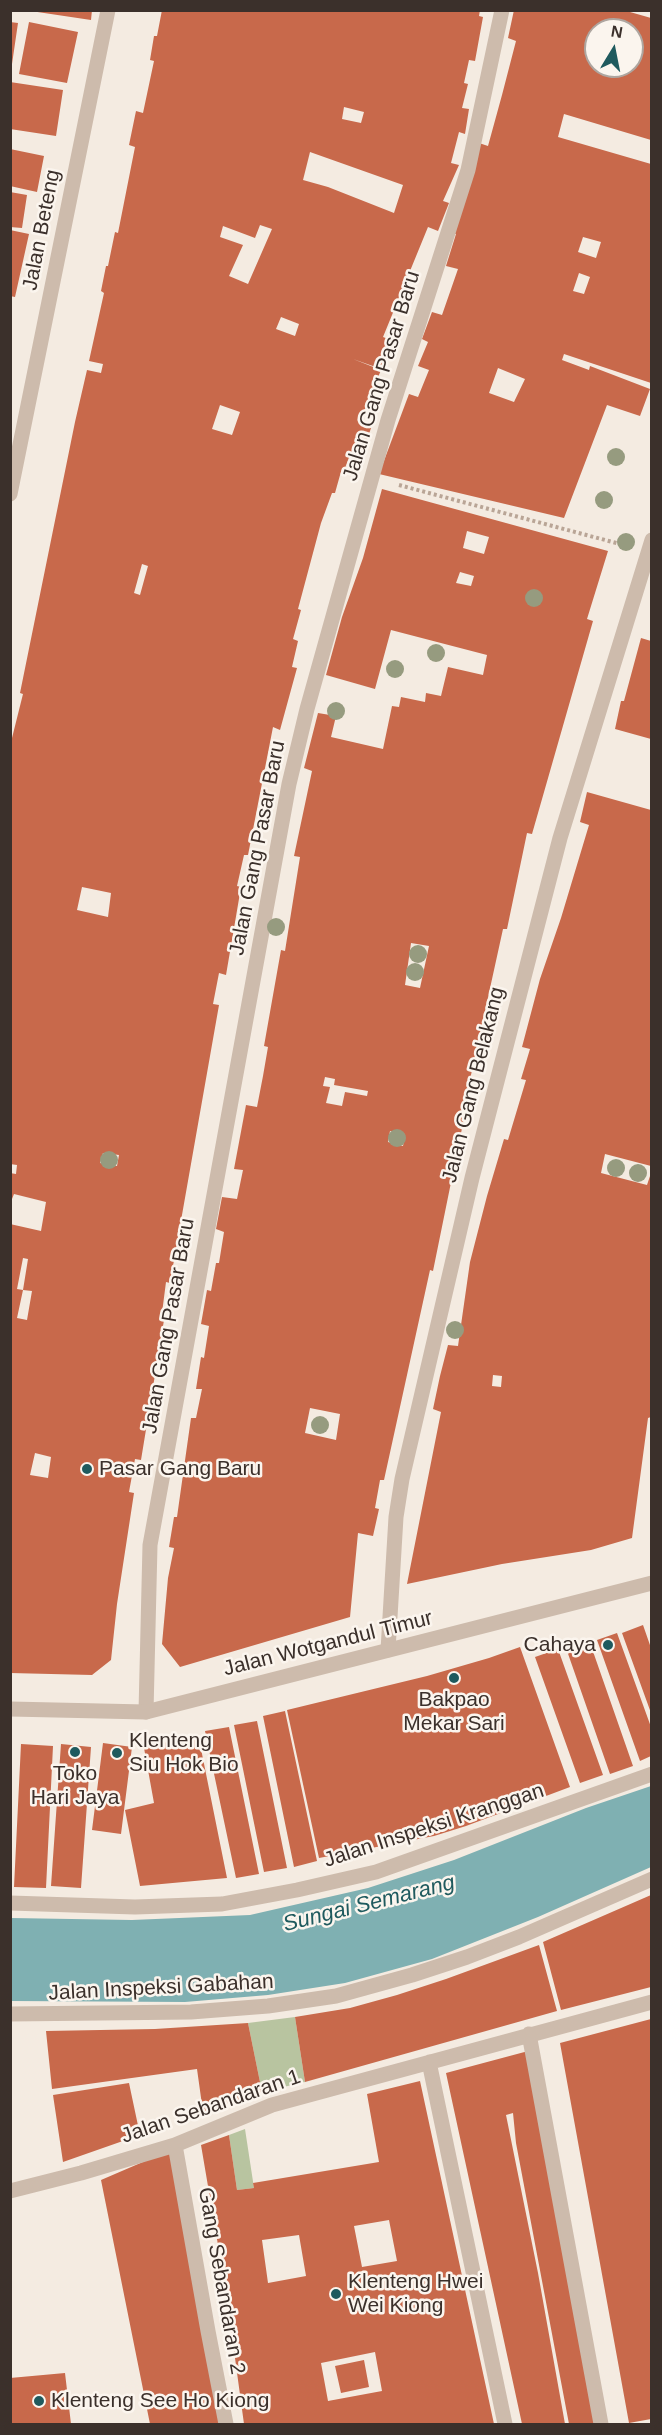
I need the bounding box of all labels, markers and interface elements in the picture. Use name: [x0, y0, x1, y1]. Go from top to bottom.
north arrow: [584, 18, 644, 78]
text: N: [610, 22, 624, 41]
street label: Jalan Beteng: [18, 167, 66, 293]
street label: Jalan Gang Pasar Baru: [338, 268, 426, 484]
street label: Jalan Gang Pasar Baru: [225, 738, 291, 958]
street label: Jalan Gang Belakang: [437, 985, 511, 1185]
street label: Jalan Gang Pasar Baru: [138, 1216, 200, 1436]
place label: Pasar Gang Baru: [99, 1456, 261, 1482]
marker: Pasar Gang Baru: [80, 1462, 94, 1476]
street label: Jalan Wotgandul Timur: [221, 1606, 435, 1682]
place label: Cahaya: [524, 1632, 596, 1658]
marker: Cahaya: [601, 1638, 615, 1652]
marker: Bakpao Mekar Sari: [447, 1671, 461, 1685]
place label: Bakpao Mekar Sari: [403, 1687, 505, 1737]
place label: Klenteng Siu Hok Bio: [129, 1728, 239, 1778]
marker: Toko Hari Jaya: [68, 1745, 82, 1759]
marker: Klenteng Siu Hok Bio: [110, 1746, 124, 1760]
place label: Toko Hari Jaya: [31, 1761, 119, 1811]
street label: Jalan Inspeksi Kranggan: [321, 1778, 547, 1874]
water label: Sungai Semarang: [280, 1870, 458, 1938]
street label: Jalan Inspeksi Gabahan: [48, 1970, 274, 2006]
street label: Jalan Sebandaran 1: [118, 2064, 304, 2150]
street label: Gang Sebandaran 2: [192, 2186, 250, 2376]
place label: Klenteng Hwei Wei Kiong: [348, 2269, 483, 2319]
marker: Klenteng Hwei Wei Kiong: [329, 2287, 343, 2301]
place label: Klenteng See Ho Kiong: [51, 2388, 269, 2414]
marker: Klenteng See Ho Kiong: [32, 2394, 46, 2408]

